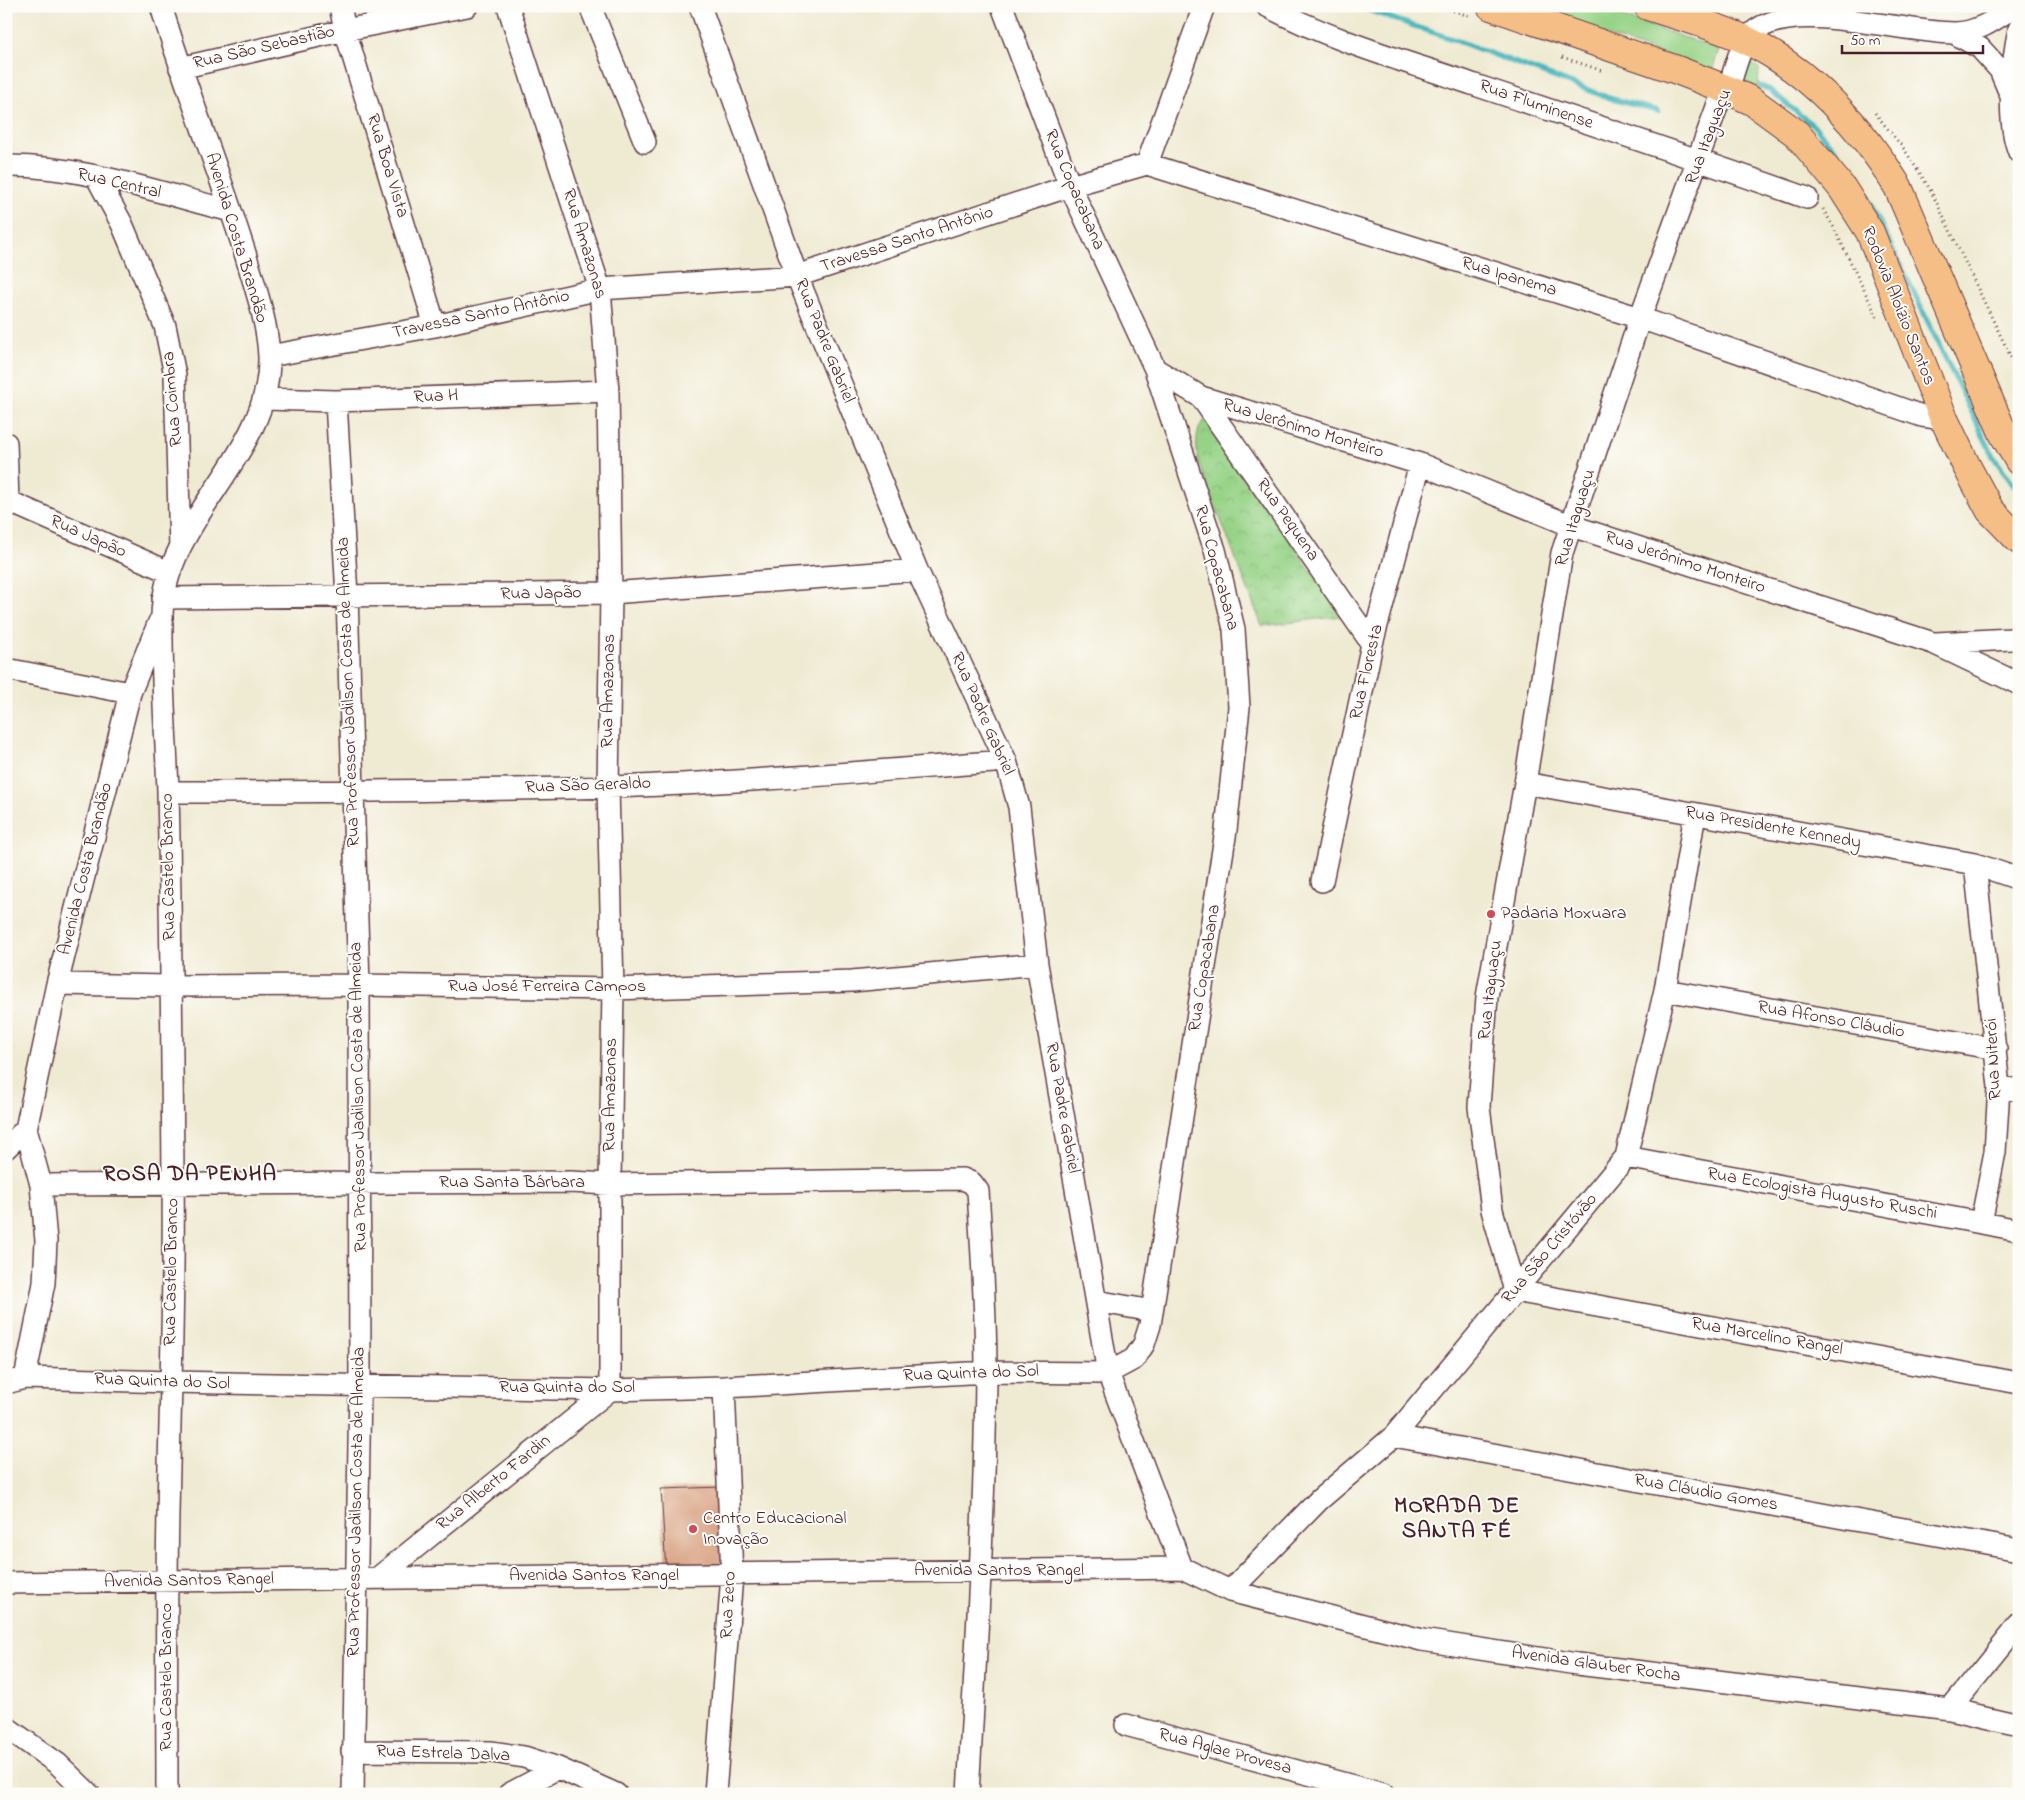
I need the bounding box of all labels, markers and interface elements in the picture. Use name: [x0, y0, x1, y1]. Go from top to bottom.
street label: Rua São Sebastião: [191, 19, 337, 77]
scale bar: [1842, 22, 1984, 54]
text: 50 m: [1850, 30, 1881, 52]
street label: Rua Fluminense: [1475, 73, 1598, 137]
street label: Rua Itaguaçu: [1679, 85, 1740, 189]
street label: Rua Boa Vista: [359, 111, 415, 221]
street label: Rua Copacabana: [1037, 126, 1111, 254]
street label: Avenida Costa Brandão: [198, 150, 274, 326]
street label: Rua Central: [74, 162, 164, 206]
street label: Rua Amazonas: [555, 186, 613, 302]
street label: Travessa Santo Antônio: [817, 200, 997, 280]
street label: Rodovia Aloízio Santos: [1854, 223, 1942, 389]
street label: Rua Ipanema: [1458, 250, 1560, 304]
street label: Rua Padre Gabriel: [787, 275, 861, 407]
street label: Travessa Santo Antônio: [390, 284, 572, 346]
street label: Rua Coimbra: [156, 350, 190, 448]
street label: Rua H: [413, 383, 459, 411]
street label: Rua Jerônimo Monteiro: [1219, 392, 1387, 466]
street label: Rua Itaguaçu: [1549, 466, 1604, 570]
street label: Rua Pequena: [1249, 473, 1325, 567]
street label: Rua Copacabana: [1187, 502, 1245, 634]
street label: Rua Japão: [46, 509, 130, 565]
street label: Rua Jerônimo Monteiro: [1601, 525, 1769, 601]
street label: Rua Professor Jadilson Costa de Almeida: [331, 537, 367, 847]
street label: Rua Japão: [500, 580, 582, 608]
street label: Rua Floresta: [1343, 622, 1391, 722]
street label: Rua Amazonas: [595, 634, 623, 748]
street label: Rua Padre Gabriel: [943, 648, 1021, 780]
street label: Rua São Geraldo: [525, 771, 651, 801]
street label: Avenida Costa Brandão: [52, 780, 120, 958]
street label: Rua Castelo Branco: [155, 793, 183, 941]
street label: Rua Presidente Kennedy: [1683, 800, 1863, 856]
place label: Padaria Moxuara: [1501, 901, 1627, 927]
street label: Rua Copacabana: [1182, 902, 1228, 1034]
marker: Padaria Moxuara: [1485, 908, 1497, 920]
street label: Rua Itaguaçu: [1472, 938, 1511, 1042]
street label: Rua Professor Jadilson Costa de Almeida: [343, 942, 375, 1252]
street label: Rua José Ferreira Campos: [448, 974, 646, 1000]
street label: Rua Afonso Cláudio: [1755, 994, 1907, 1046]
street label: Rua Niterói: [1979, 1017, 2009, 1101]
street label: Rua Amazonas: [597, 1038, 625, 1152]
street label: Rua Padre Gabriel: [1038, 1041, 1086, 1175]
district label: ROSA DA PENHA: [103, 1159, 277, 1191]
street label: Rua Ecologista Augusto Ruschi: [1705, 1161, 1939, 1228]
street label: Rua Santa Bárbara: [439, 1170, 585, 1196]
street label: Rua São Cristóvão: [1496, 1188, 1604, 1310]
street label: Rua Castelo Branco: [158, 1198, 186, 1346]
street label: Rua Marcelino Rangel: [1689, 1311, 1845, 1364]
street label: Rua Professor Jadilson Costa de Almeida: [341, 1347, 373, 1657]
street label: Rua Quinta do Sol: [903, 1359, 1039, 1389]
street label: Rua Quinta do Sol: [94, 1367, 230, 1397]
street label: Rua Quinta do Sol: [499, 1375, 635, 1401]
street label: Rua Alberto Fardin: [431, 1429, 557, 1537]
street label: Rua Cláudio Gomes: [1632, 1468, 1780, 1518]
district label: MORADA DE SANTA FÉ: [1394, 1491, 1520, 1548]
place label: Centro Educacional Inovação: [703, 1506, 847, 1553]
marker: Centro Educacional Inovação: [687, 1523, 699, 1535]
street label: Avenida Santos Rangel: [914, 1558, 1084, 1585]
street label: Avenida Santos Rangel: [509, 1563, 679, 1590]
street label: Avenida Santos Rangel: [104, 1567, 274, 1596]
street label: Rua Zero: [714, 1571, 744, 1639]
street label: Rua Castelo Branco: [154, 1603, 180, 1751]
street label: Avenida Glauber Rocha: [1510, 1640, 1682, 1690]
street label: Rua Aglae Provesa: [1155, 1722, 1294, 1783]
street label: Rua Estrela Dalva: [376, 1739, 510, 1769]

